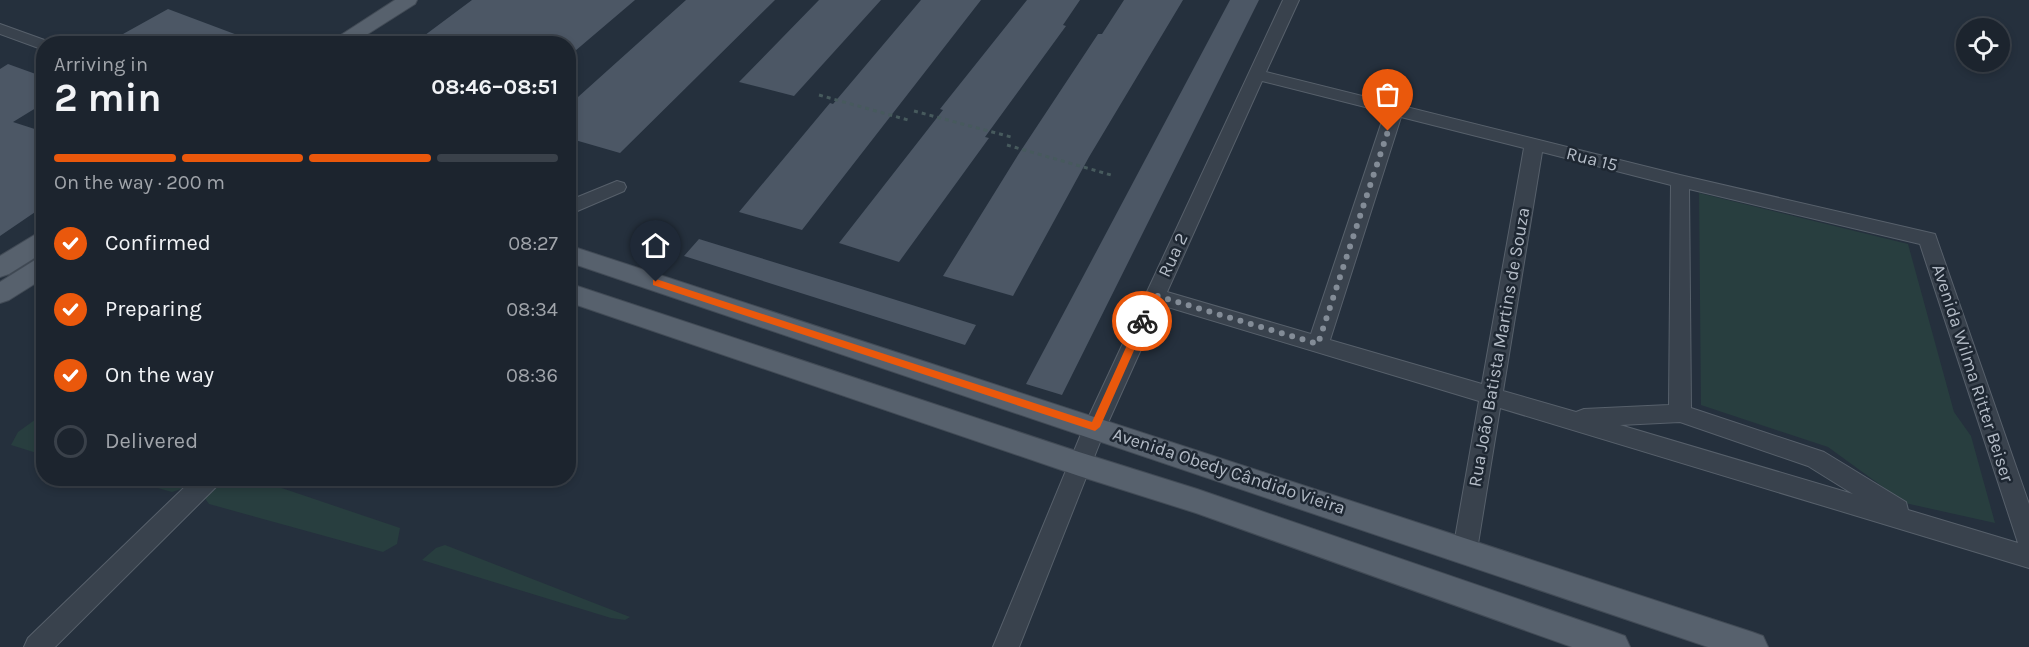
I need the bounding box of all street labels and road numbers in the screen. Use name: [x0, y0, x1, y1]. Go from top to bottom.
street label: Rua 15: [1564, 142, 1620, 176]
street label: Rua João Batista Martins de Souza: [1464, 205, 1534, 489]
street label: Rua 2: [1153, 229, 1193, 281]
street label: Avenida Wilma Ritter Beiser: [1927, 261, 2019, 485]
street label: Avenida Obedy Cândido Vieira: [1110, 423, 1348, 519]

